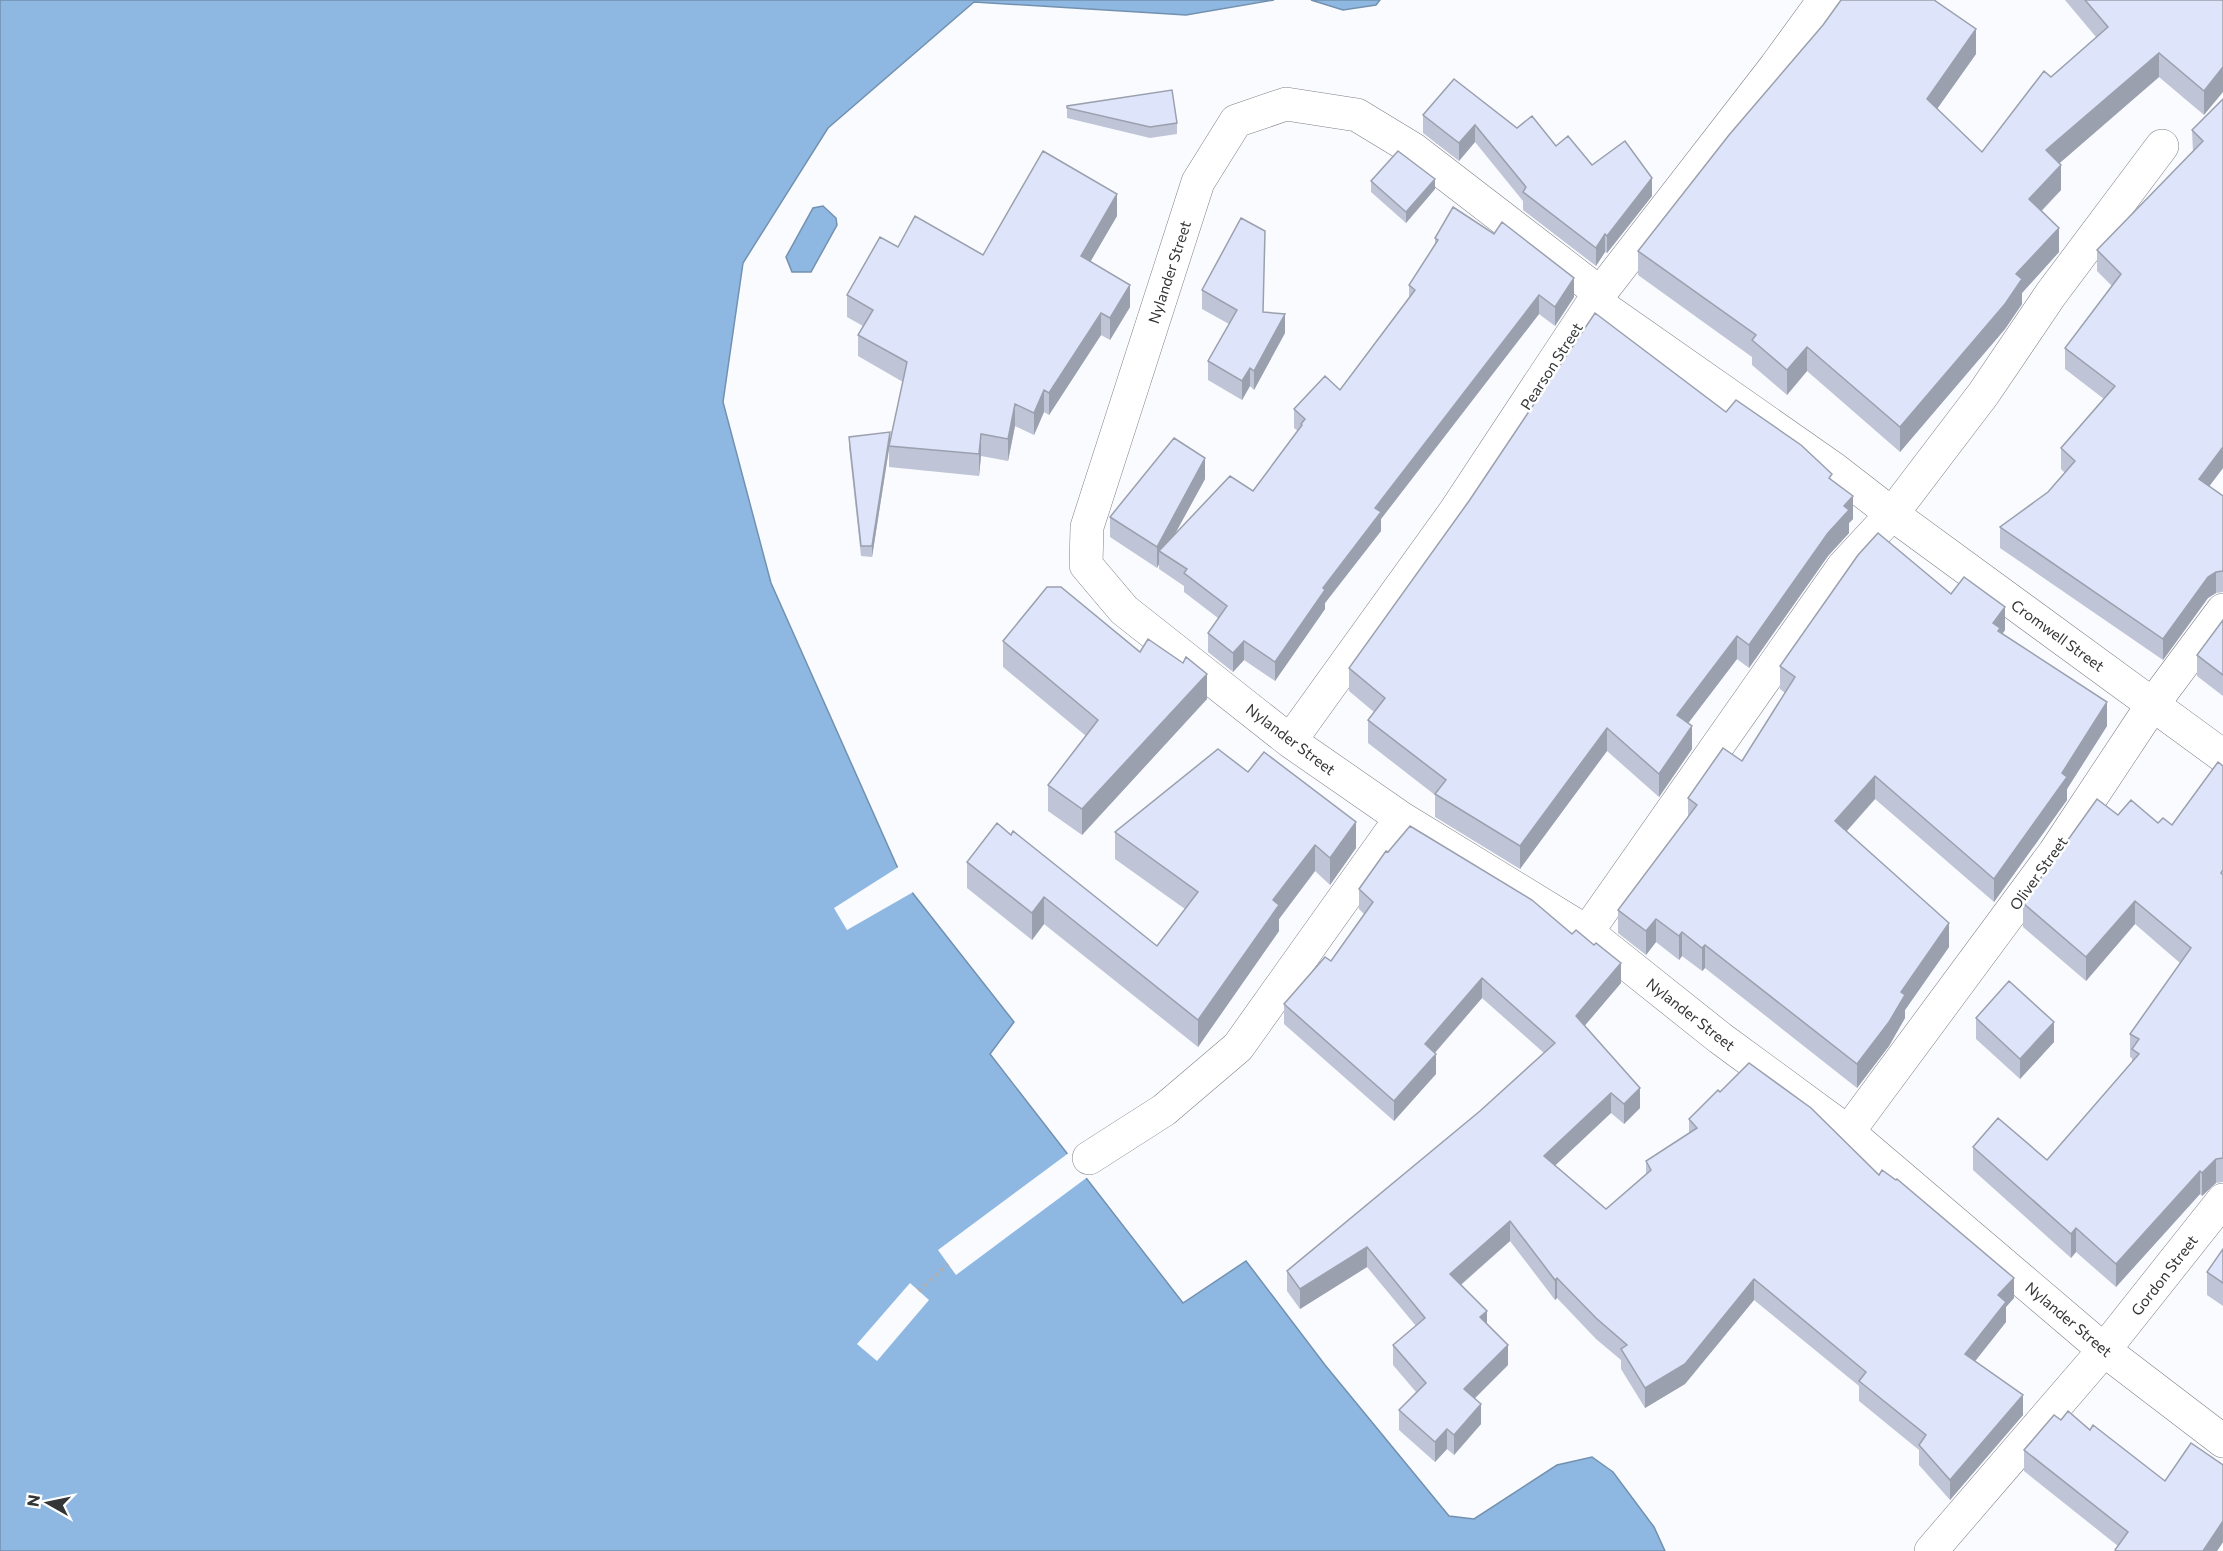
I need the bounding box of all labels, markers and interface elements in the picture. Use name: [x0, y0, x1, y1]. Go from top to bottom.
street label: Nylander Street: [1144, 218, 1194, 326]
street label: Pearson Street: [1516, 319, 1586, 413]
street label: Cromwell Street: [2008, 595, 2108, 675]
street label: Nylander Street: [1243, 700, 1339, 778]
street label: Oliver Street: [2005, 833, 2071, 913]
street label: Nylander Street: [1643, 974, 1739, 1054]
street label: Gordon Street: [2127, 1231, 2201, 1319]
street label: Nylander Street: [2022, 1278, 2116, 1360]
north arrow: [18, 1473, 78, 1533]
text: N: [22, 1493, 43, 1508]

